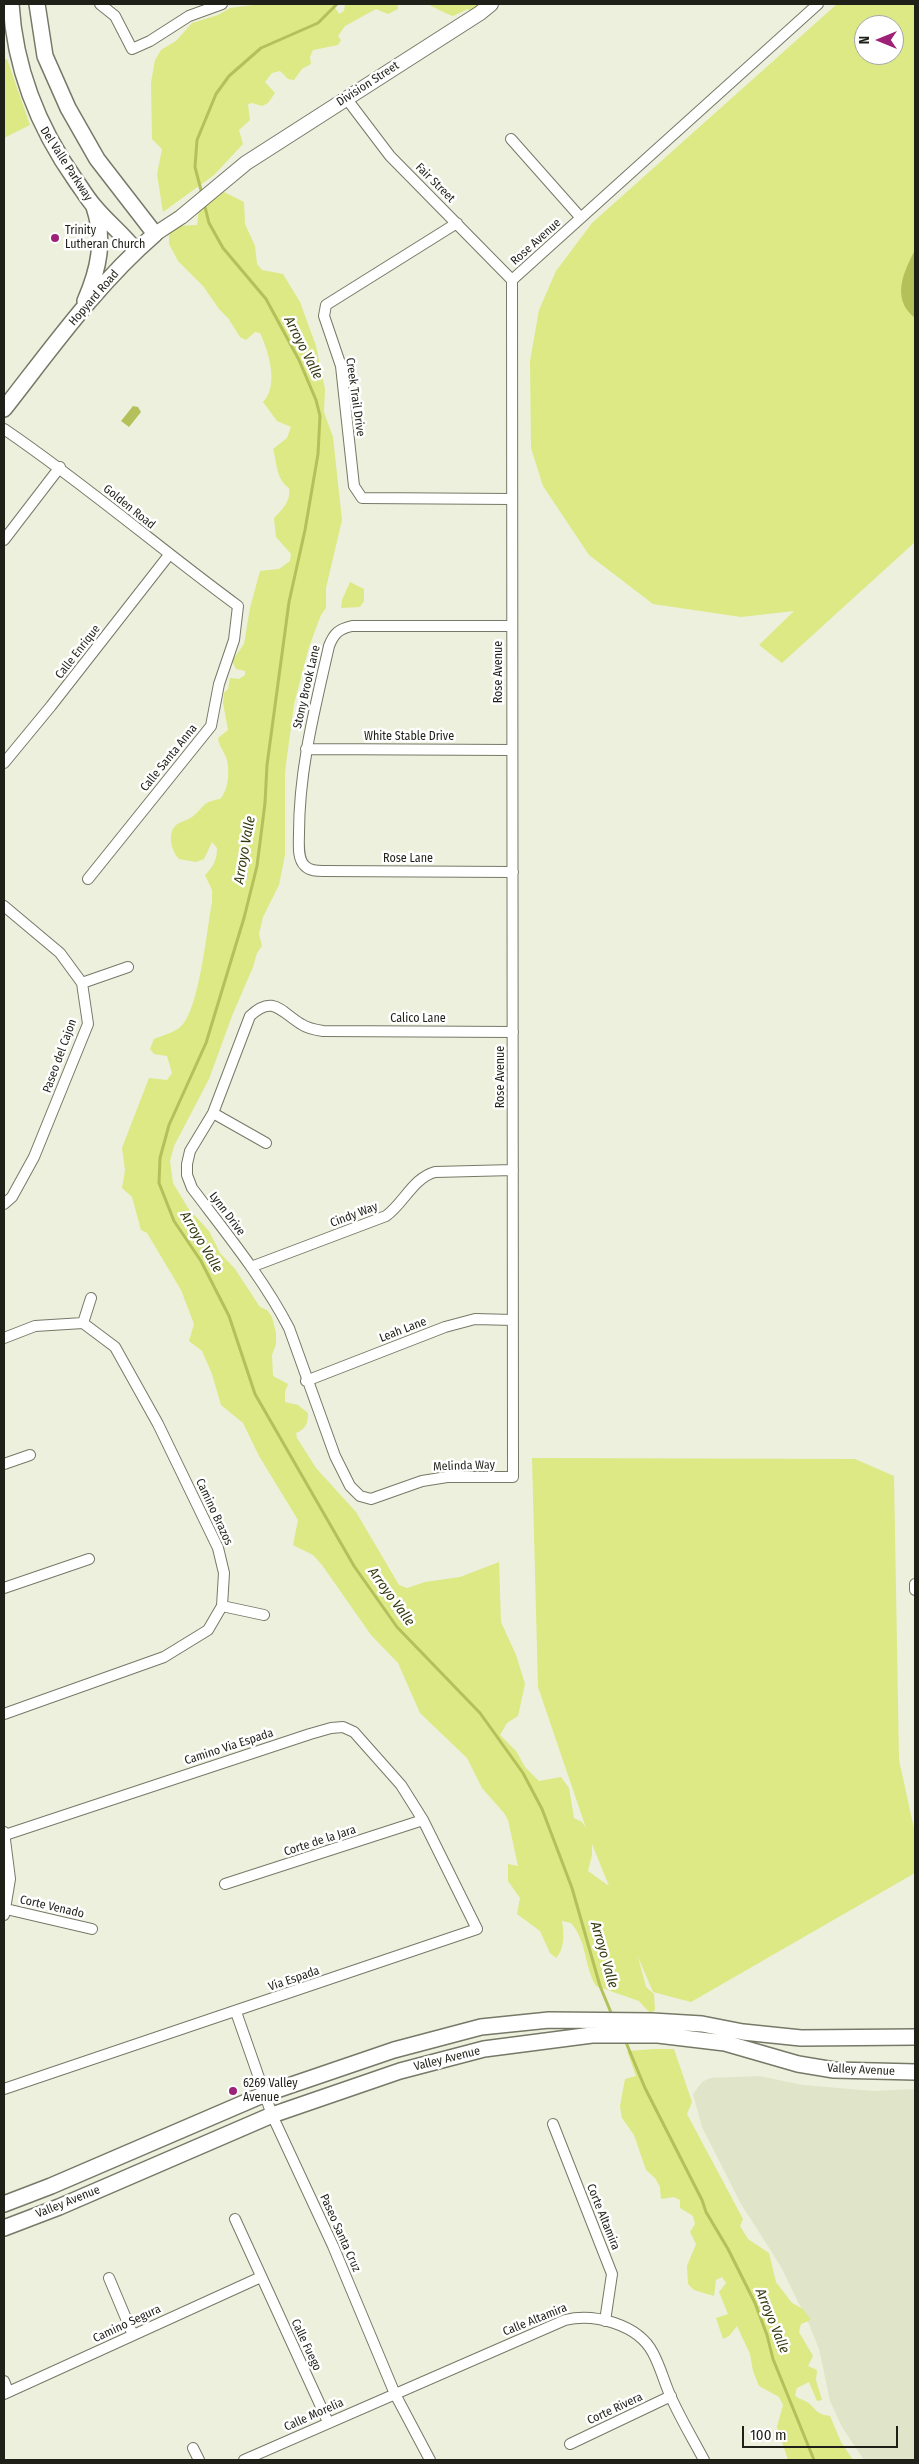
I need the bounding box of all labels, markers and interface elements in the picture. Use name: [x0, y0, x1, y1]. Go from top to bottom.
north arrow: [854, 15, 904, 65]
text: N: [856, 36, 873, 44]
street label: Division Street: [334, 58, 402, 110]
street label: Del Valle Parkway: [37, 124, 95, 204]
street label: Fair Street: [412, 160, 458, 206]
street label: Rose Avenue: [508, 216, 564, 268]
place label: Trinity Lutheran Church: [65, 224, 145, 252]
marker: Trinity Lutheran Church: [49, 232, 61, 244]
street label: Hopyard Road: [66, 267, 122, 329]
water label: Arroyo Valle: [280, 314, 326, 382]
street label: Creek Trail Drive: [342, 357, 368, 437]
street label: Golden Road: [100, 482, 158, 532]
street label: Calle Enrique: [52, 622, 104, 682]
street label: Rose Avenue: [492, 641, 506, 703]
street label: Stony Brook Lane: [290, 644, 324, 730]
street label: Calle Santa Anna: [138, 721, 200, 795]
street label: White Stable Drive: [364, 730, 454, 744]
water label: Arroyo Valle: [231, 815, 259, 885]
street label: Rose Lane: [383, 852, 433, 866]
street label: Calico Lane: [390, 1012, 446, 1026]
street label: Paseo del Cajon: [40, 1017, 80, 1095]
street label: Rose Avenue: [494, 1046, 508, 1108]
street label: Lynn Drive: [206, 1189, 248, 1239]
street label: Cindy Way: [328, 1199, 380, 1231]
water label: Arroyo Valle: [176, 1208, 226, 1276]
street label: Leah Lane: [377, 1314, 429, 1346]
street label: Melinda Way: [433, 1458, 495, 1474]
street label: Camino Brazos: [192, 1476, 236, 1548]
water label: Arroyo Valle: [364, 1564, 418, 1630]
street label: Camino Via Espada: [183, 1726, 275, 1768]
street label: Corte de la Jara: [282, 1823, 358, 1859]
street label: Corte Venado: [18, 1893, 86, 1921]
water label: Arroyo Valle: [586, 1920, 622, 1990]
street label: Via Espada: [267, 1964, 321, 1994]
street label: Valley Avenue: [412, 2044, 482, 2074]
street label: Valley Avenue: [827, 2061, 895, 2079]
place label: 6269 Valley Avenue: [243, 2077, 297, 2105]
marker: 6269 Valley Avenue: [227, 2085, 239, 2097]
street label: Corte Altamira: [583, 2182, 623, 2252]
street label: Valley Avenue: [34, 2183, 102, 2221]
street label: Paseo Santa Cruz: [316, 2192, 364, 2274]
water label: Arroyo Valle: [751, 2286, 793, 2356]
street label: Calle Altamira: [501, 2301, 569, 2339]
street label: Camino Segura: [91, 2302, 163, 2346]
street label: Calle Fuego: [288, 2317, 324, 2373]
street label: Corte Rivera: [585, 2390, 645, 2428]
street label: Calle Morelia: [282, 2396, 346, 2434]
scale bar: [744, 2416, 900, 2448]
text: 100 m: [750, 2426, 787, 2444]

